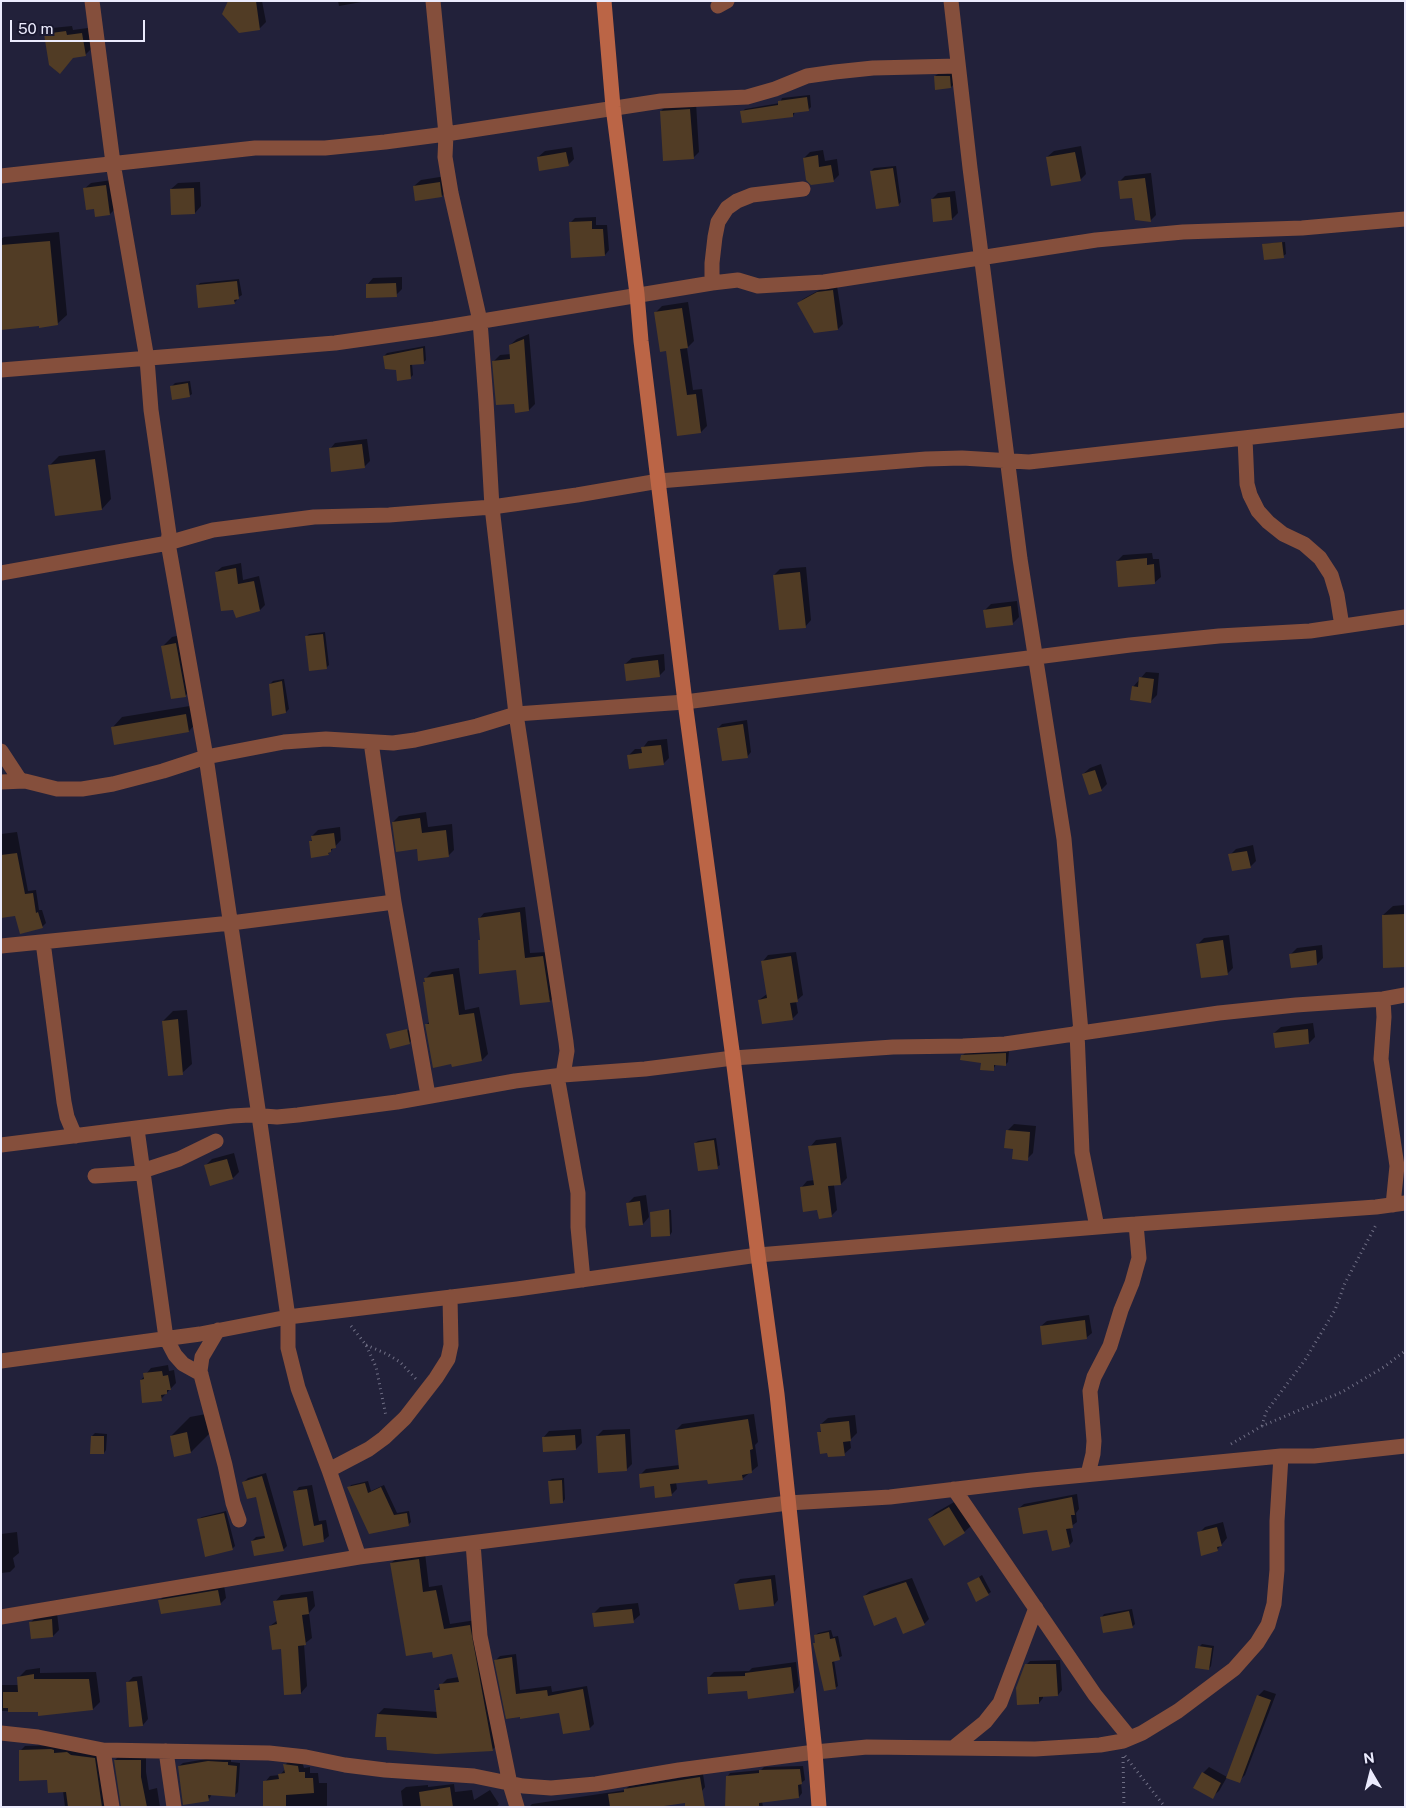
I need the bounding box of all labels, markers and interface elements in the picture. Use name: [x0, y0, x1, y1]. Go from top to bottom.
scale bar: [12, 10, 148, 42]
text: 50 m: [18, 20, 53, 37]
north arrow: [1346, 1748, 1396, 1798]
text: N: [1362, 1749, 1375, 1767]

